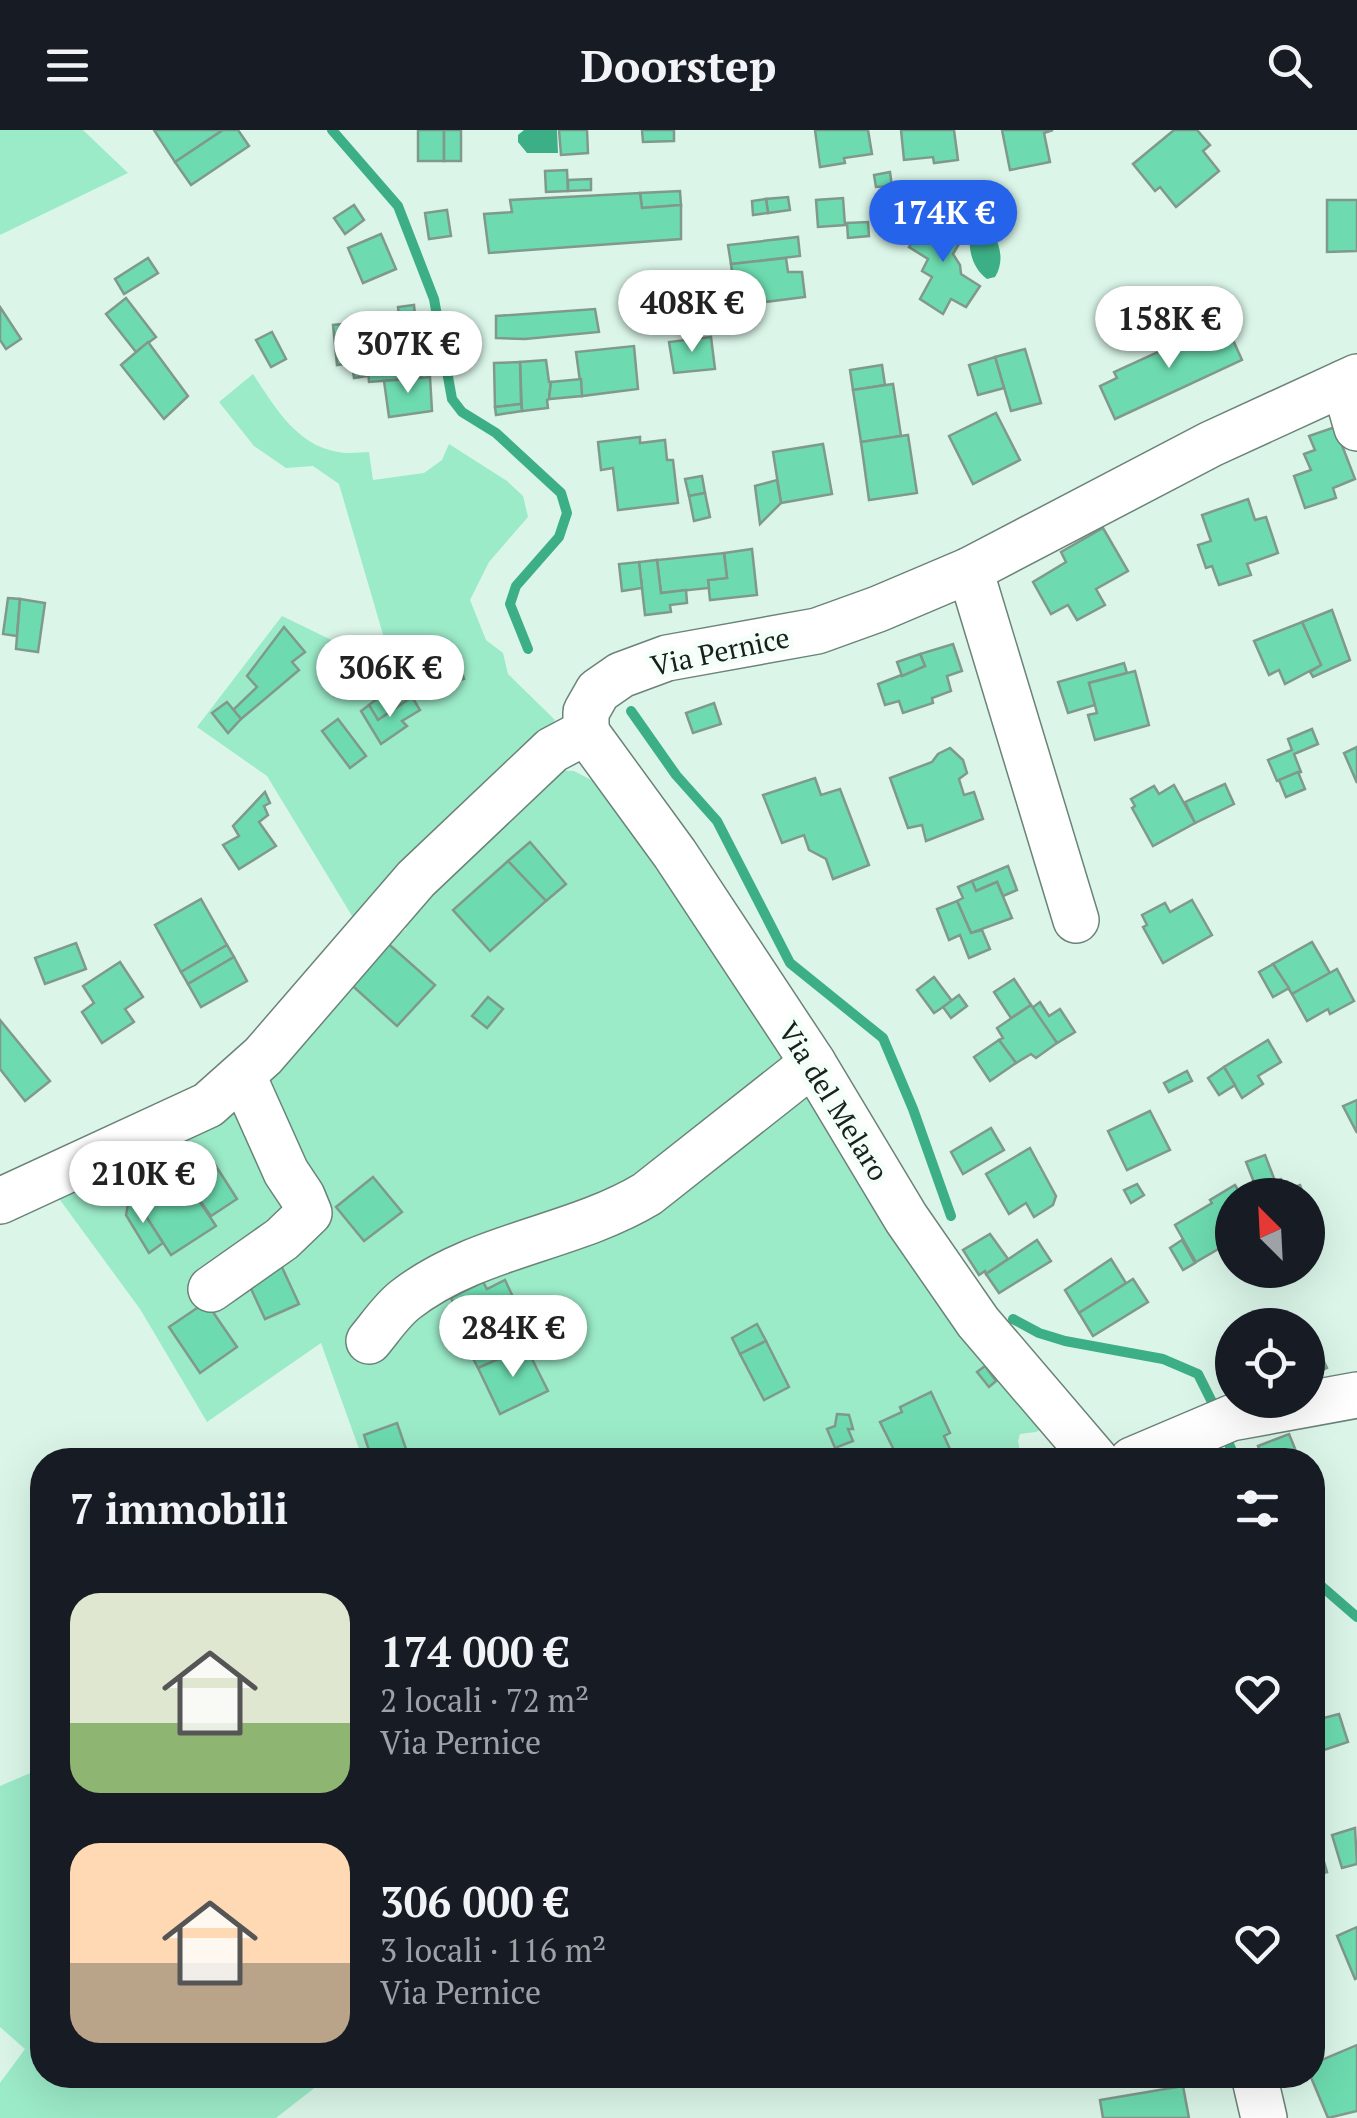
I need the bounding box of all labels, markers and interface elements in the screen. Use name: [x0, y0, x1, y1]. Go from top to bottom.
text: Doorstep: [581, 35, 776, 95]
icon: menu: [40, 38, 95, 93]
icon: search: [1262, 38, 1317, 93]
pin: 174K €: [862, 180, 1024, 265]
text: 174K €: [891, 191, 995, 233]
pin: 408K €: [611, 270, 773, 355]
text: 408K €: [640, 281, 744, 323]
pin: 158K €: [1088, 286, 1250, 371]
text: 158K €: [1117, 297, 1221, 339]
pin: 307K €: [327, 311, 489, 396]
text: 307K €: [356, 322, 460, 364]
street label: Via Pernice: [647, 618, 793, 684]
pin: 306K €: [309, 635, 471, 720]
text: 306K €: [338, 646, 442, 688]
street label: Via del Melaro: [770, 1015, 898, 1187]
pin: 210K €: [62, 1141, 224, 1226]
text: 210K €: [91, 1152, 195, 1194]
north arrow: [1215, 1178, 1325, 1288]
map controls: [1215, 1178, 1325, 1418]
pin: 284K €: [432, 1295, 594, 1380]
text: 284K €: [461, 1306, 565, 1348]
button: locate: [1215, 1308, 1325, 1418]
text: 7 immobili: [70, 1480, 288, 1536]
icon: filters: [1230, 1481, 1285, 1536]
text: 174 000 €: [380, 1623, 569, 1679]
icon: home: [150, 1633, 270, 1753]
icon: heart: [1230, 1666, 1285, 1721]
text: 2 locali · 72 m²: [380, 1679, 589, 1721]
text: Via Pernice: [380, 1721, 541, 1763]
text: 306 000 €: [380, 1873, 569, 1929]
icon: home: [150, 1883, 270, 2003]
icon: heart: [1230, 1916, 1285, 1971]
text: 3 locali · 116 m²: [380, 1929, 606, 1971]
text: Via Pernice: [380, 1971, 541, 2013]

